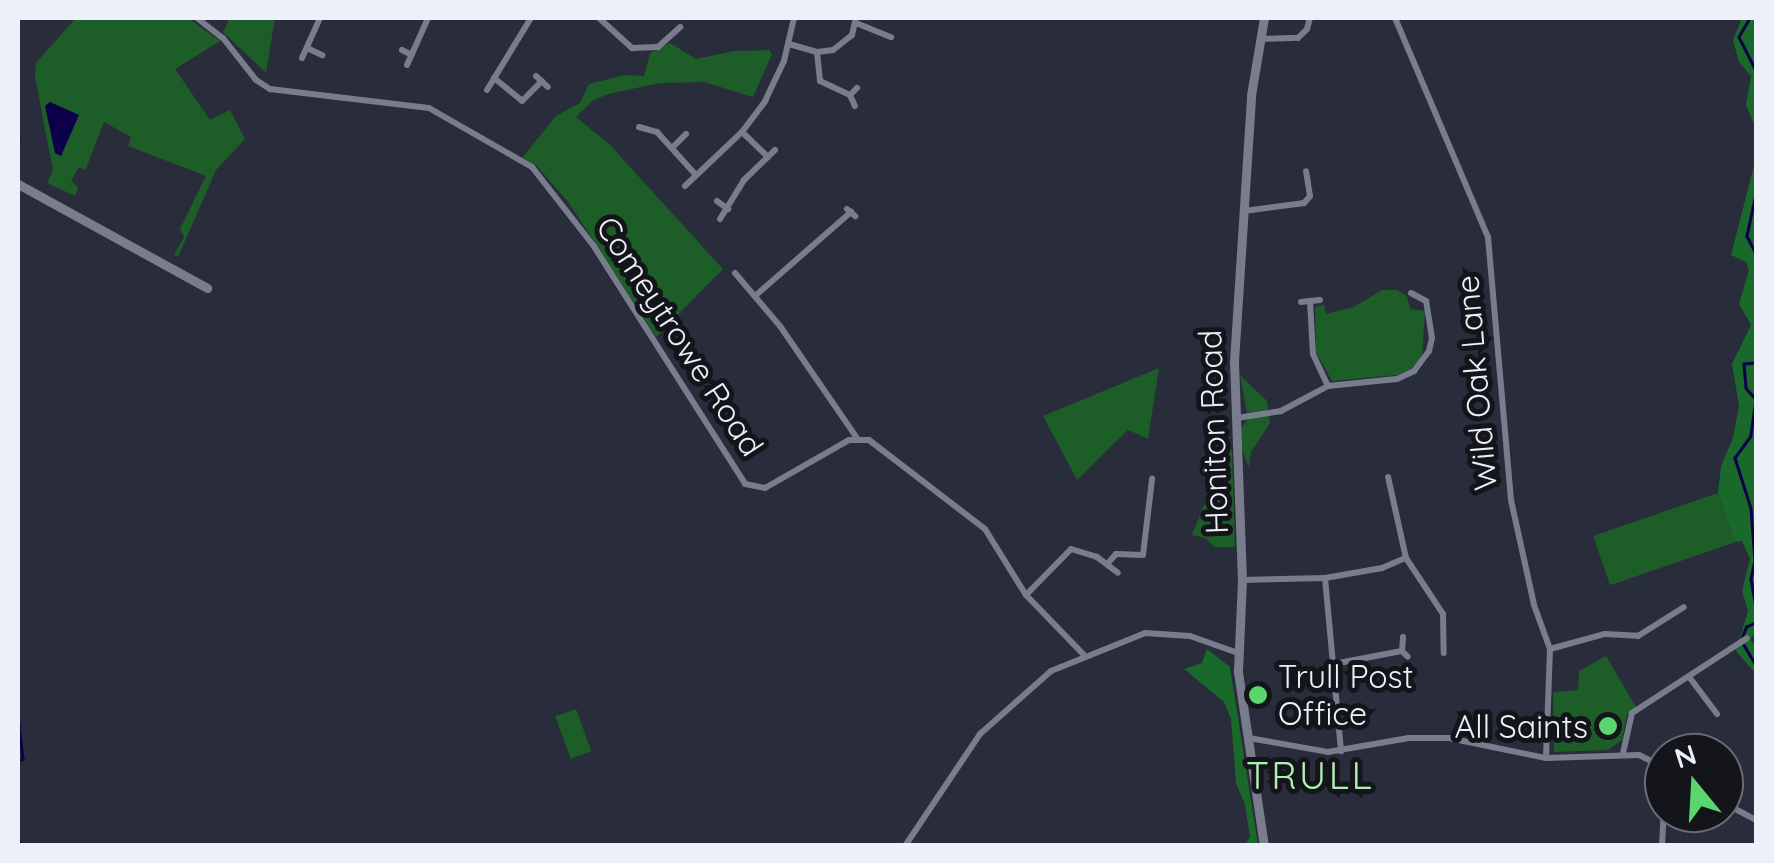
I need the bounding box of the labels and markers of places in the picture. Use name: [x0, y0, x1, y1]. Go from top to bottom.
place label: Trull Post Office: [1278, 658, 1413, 733]
marker: Trull Post Office: [1247, 684, 1269, 706]
place label: All Saints: [1455, 707, 1588, 745]
marker: All Saints: [1597, 715, 1619, 737]

